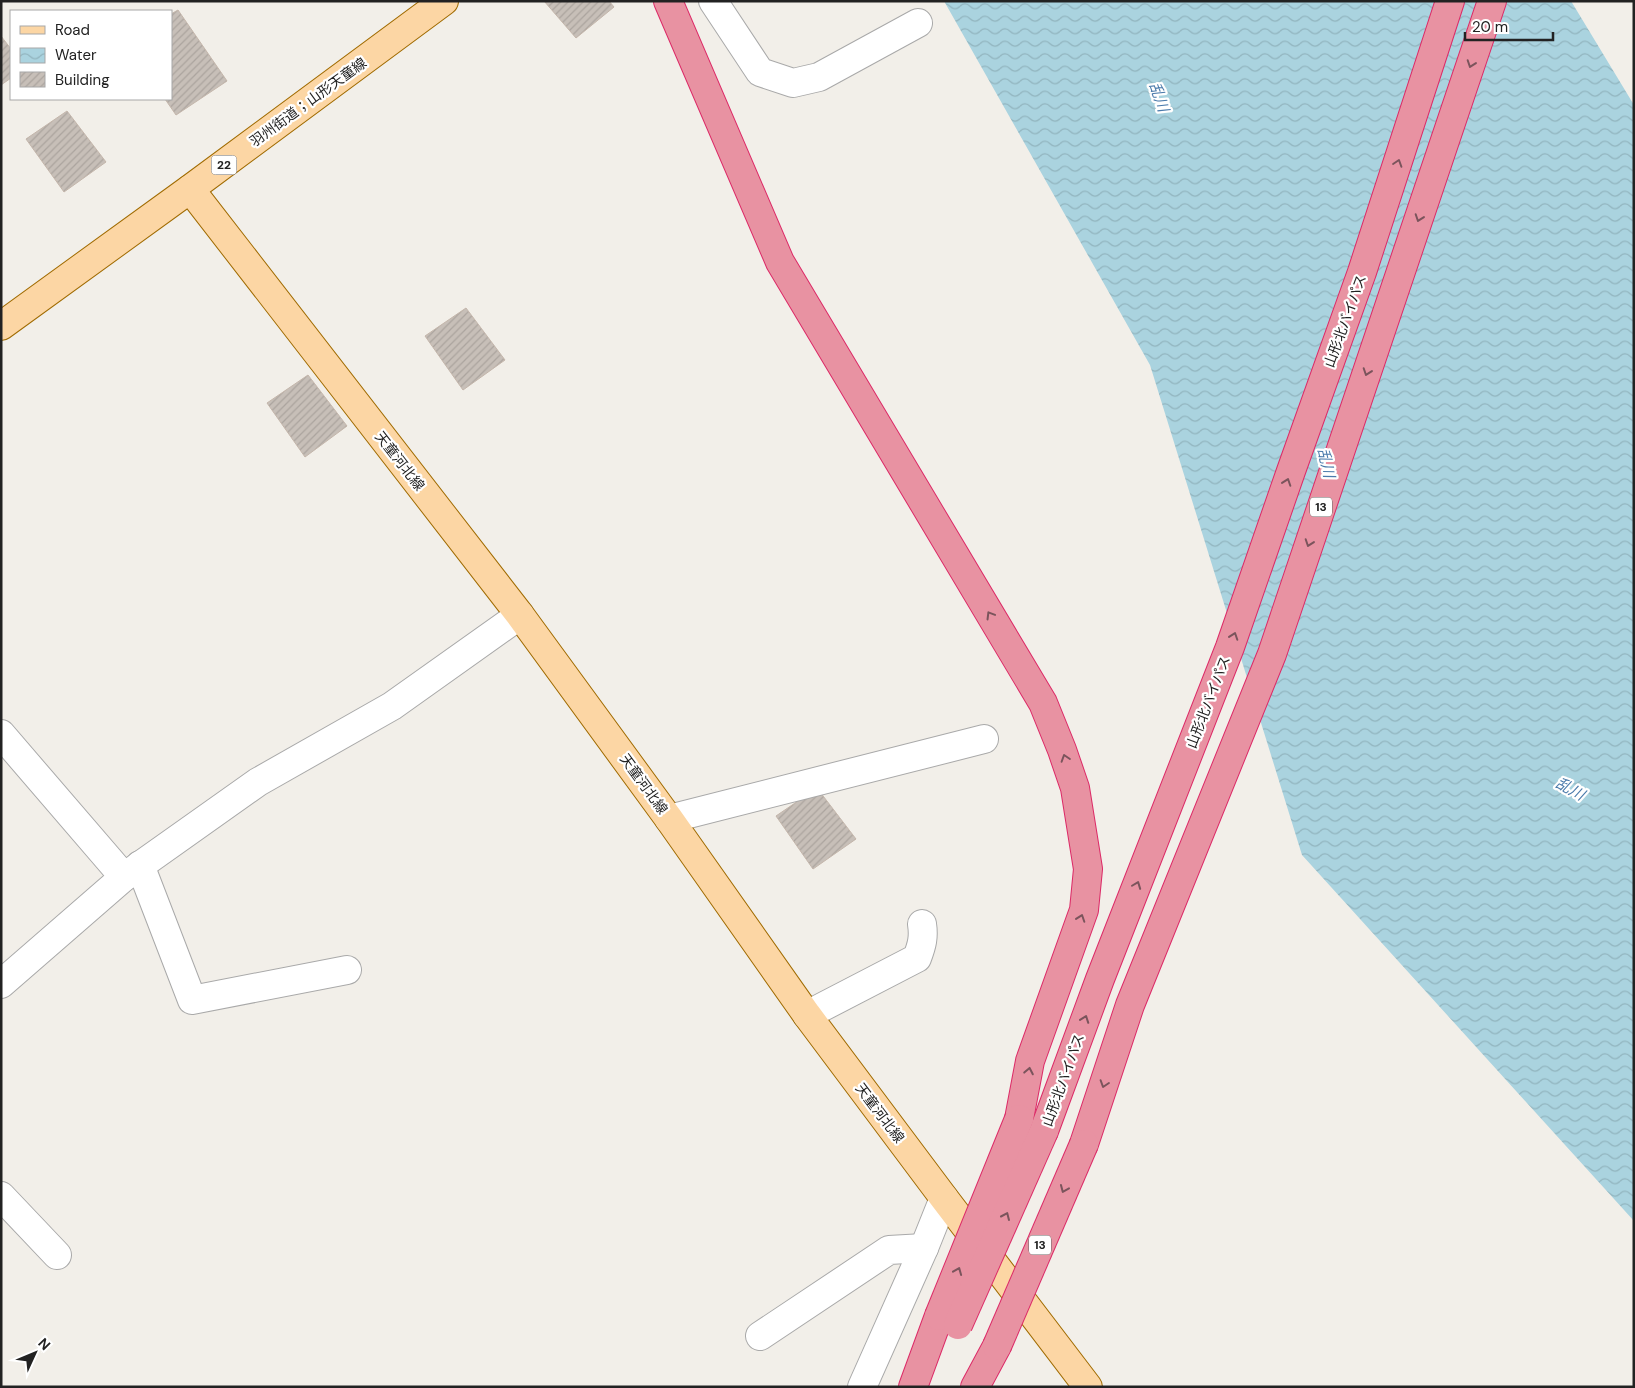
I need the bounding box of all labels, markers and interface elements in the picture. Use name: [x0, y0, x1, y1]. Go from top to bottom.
legend: [10, 10, 172, 100]
scale bar: [1465, 10, 1552, 42]
text: 20 m: [1472, 17, 1508, 37]
text: Road: [55, 20, 90, 40]
text: Water: [55, 45, 97, 65]
street label: 羽州街道；山形天童線: [246, 54, 370, 150]
one-way arrow: [1466, 59, 1476, 68]
text: Building: [55, 70, 110, 90]
water label: 乱川: [1144, 79, 1174, 116]
road number: 22: [212, 156, 236, 174]
one-way arrow: [1392, 160, 1402, 168]
one-way arrow: [1415, 213, 1425, 222]
street label: 山形北バイパス: [1320, 272, 1370, 370]
one-way arrow: [1363, 367, 1373, 376]
street label: 天童河北線: [371, 428, 429, 494]
water label: 乱川: [1313, 446, 1340, 482]
one-way arrow: [1281, 478, 1291, 487]
road number: 13: [1310, 498, 1332, 516]
one-way arrow: [1305, 538, 1315, 546]
one-way arrow: [987, 611, 997, 620]
one-way arrow: [1228, 632, 1238, 640]
street label: 山形北バイパス: [1182, 653, 1234, 751]
street label: 天童河北線: [616, 750, 672, 818]
one-way arrow: [1061, 755, 1071, 763]
water label: 乱川: [1552, 773, 1590, 806]
one-way arrow: [1130, 881, 1141, 890]
one-way arrow: [1076, 914, 1086, 922]
one-way arrow: [1079, 1015, 1089, 1024]
street label: 山形北バイパス: [1038, 1031, 1088, 1129]
one-way arrow: [1023, 1067, 1033, 1075]
street label: 天童河北線: [852, 1080, 908, 1146]
one-way arrow: [1099, 1080, 1109, 1088]
one-way arrow: [1060, 1184, 1071, 1193]
one-way arrow: [1000, 1212, 1011, 1221]
road number: 13: [1029, 1236, 1051, 1254]
one-way arrow: [951, 1267, 962, 1276]
north arrow: [10, 1328, 60, 1378]
text: N: [34, 1334, 54, 1354]

